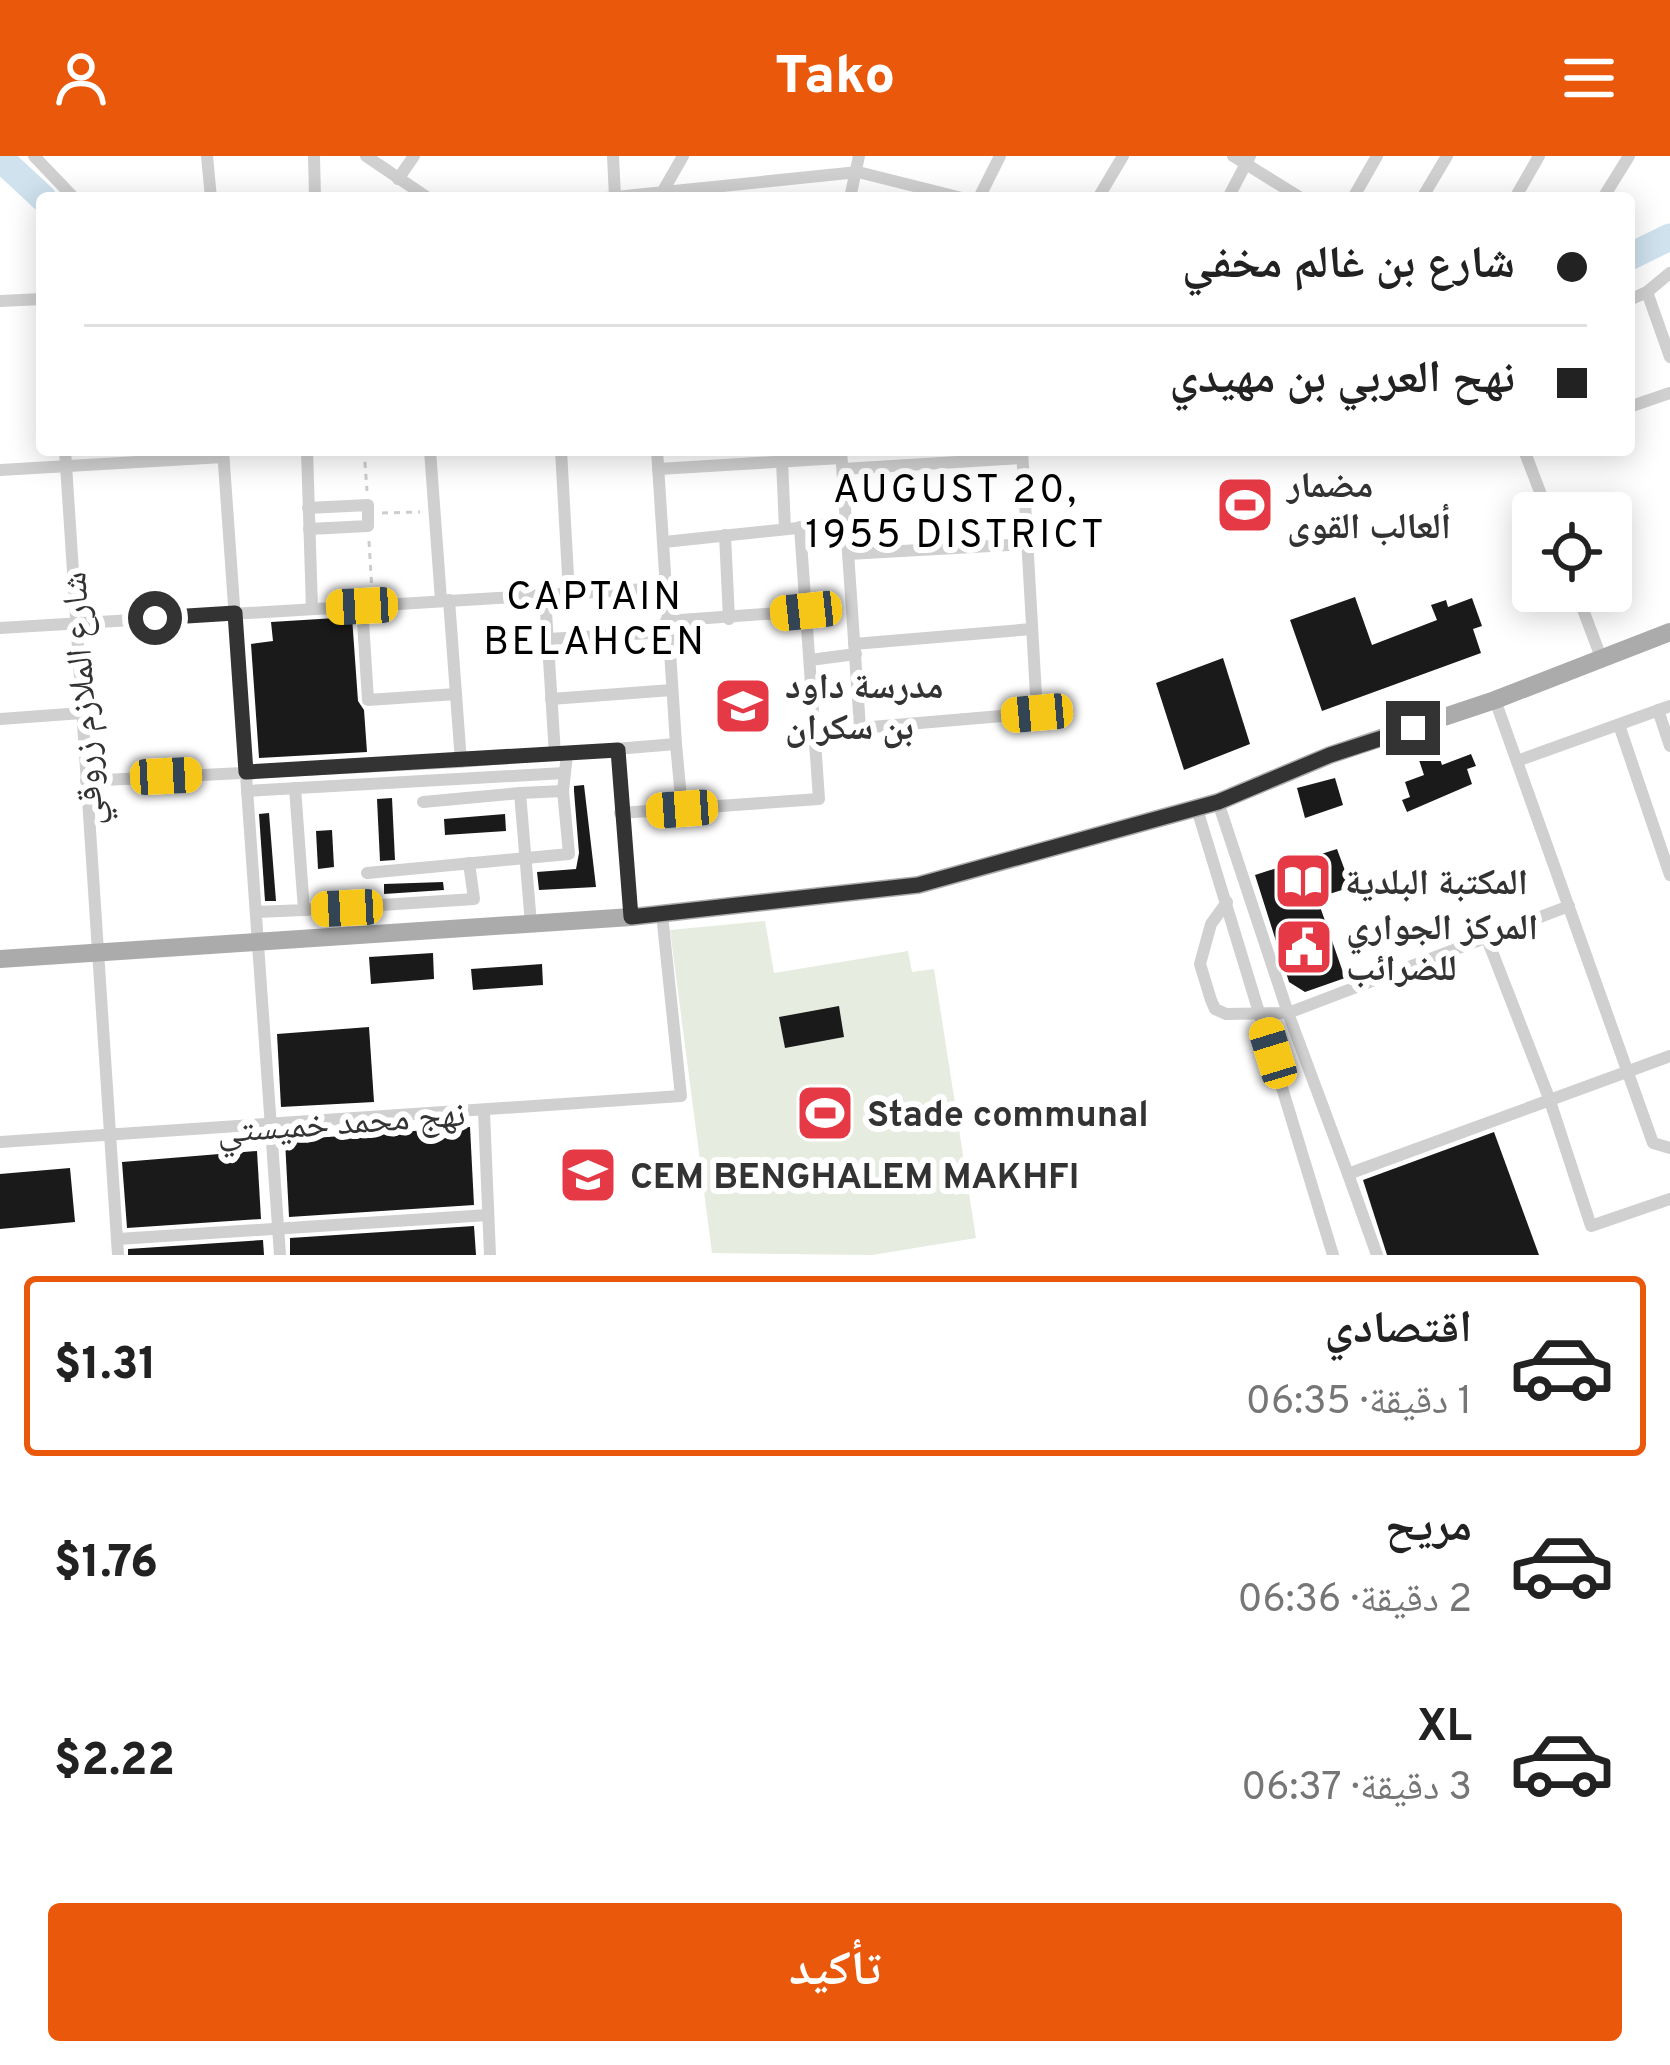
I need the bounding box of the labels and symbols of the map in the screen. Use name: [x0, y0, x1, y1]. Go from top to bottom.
place label: مضمار ألعالب القوى: [1285, 465, 1451, 552]
district label: AUGUST 20, 1955 DISTRICT: [805, 468, 1107, 562]
sports icon: مضمار ألعالب القوى: [1214, 474, 1276, 536]
street label: شارع الملازم زروقي: [53, 570, 119, 827]
district label: CAPTAIN BELAHCEN: [483, 575, 707, 669]
car: [325, 586, 399, 626]
car: [768, 589, 844, 633]
route start: [128, 591, 182, 645]
place label: مدرسة داود بن سكران: [785, 666, 943, 753]
school or university icon: مدرسة داود بن سكران: [712, 675, 774, 737]
car: [1000, 692, 1074, 734]
route end: [1386, 701, 1440, 755]
car: [129, 756, 203, 796]
car: [645, 789, 719, 829]
library icon: المكتبة البلدية: [1272, 850, 1334, 912]
place label: المكتبة البلدية: [1345, 862, 1528, 908]
car: [310, 888, 384, 928]
place label: المركز الجواري للضرائب: [1346, 907, 1538, 994]
public building icon: المركز الجواري للضرائب: [1273, 916, 1335, 978]
car: [1245, 1013, 1301, 1093]
sports icon: Stade communal: [794, 1082, 856, 1144]
street label: نهج محمد خميستي: [215, 1093, 467, 1159]
place label: Stade communal: [867, 1094, 1149, 1140]
school or university icon: CEM BENGHALEM MAKHFI: [557, 1144, 619, 1206]
place label: CEM BENGHALEM MAKHFI: [630, 1156, 1079, 1202]

